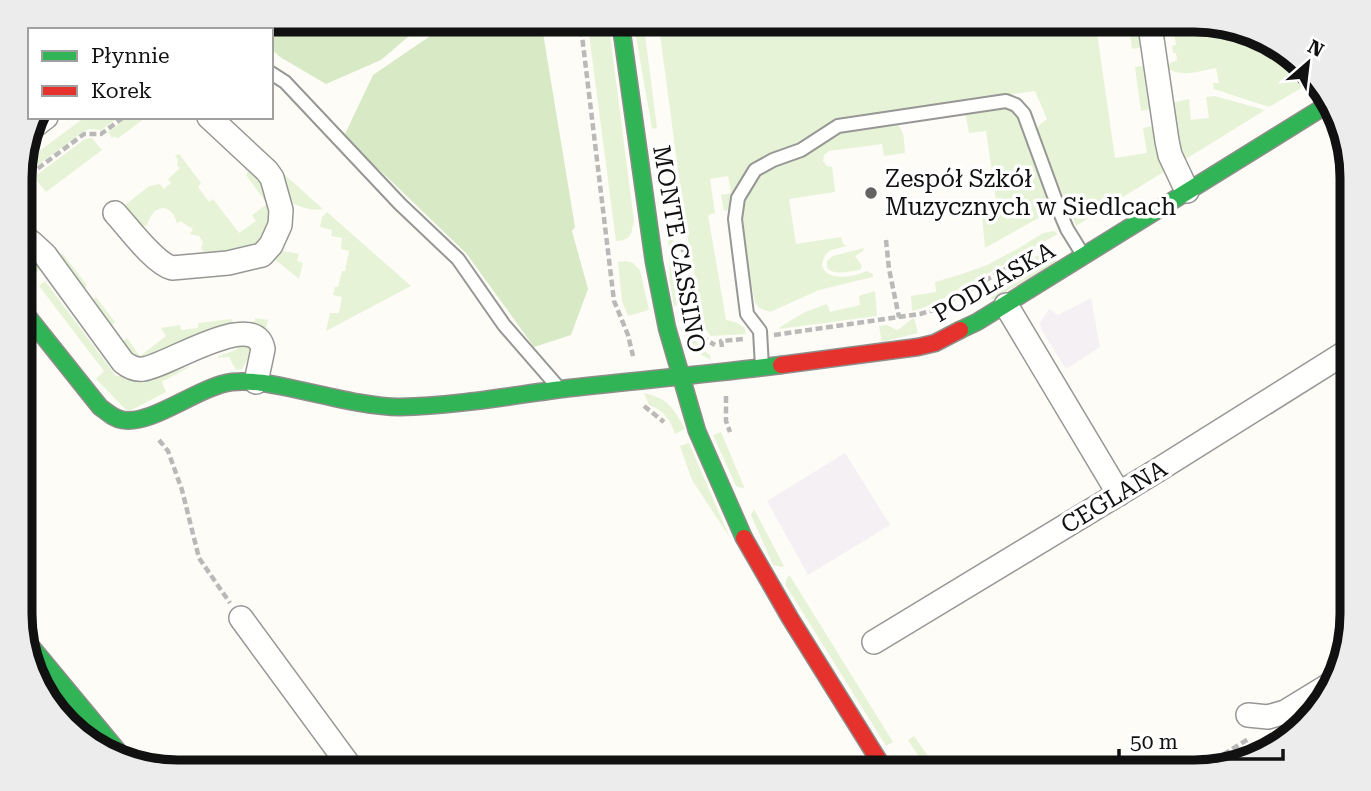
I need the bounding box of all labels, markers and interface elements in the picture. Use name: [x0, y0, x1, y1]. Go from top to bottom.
legend: [28, 28, 273, 119]
north arrow: [1273, 28, 1343, 98]
text: N: [1304, 35, 1328, 62]
text: Płynnie: [91, 44, 170, 68]
text: Korek: [91, 79, 152, 103]
street label: MONTE CASSINO: [647, 143, 711, 355]
place label: Zespół Szkół Muzycznych w Siedlcach: [885, 165, 1176, 221]
marker: Zespół Szkół Muzycznych w Siedlcach: [863, 185, 879, 201]
street label: PODLASKA: [928, 236, 1060, 328]
street label: CEGLANA: [1056, 454, 1172, 539]
scale bar: [1119, 718, 1284, 762]
text: 50 m: [1130, 730, 1178, 754]

